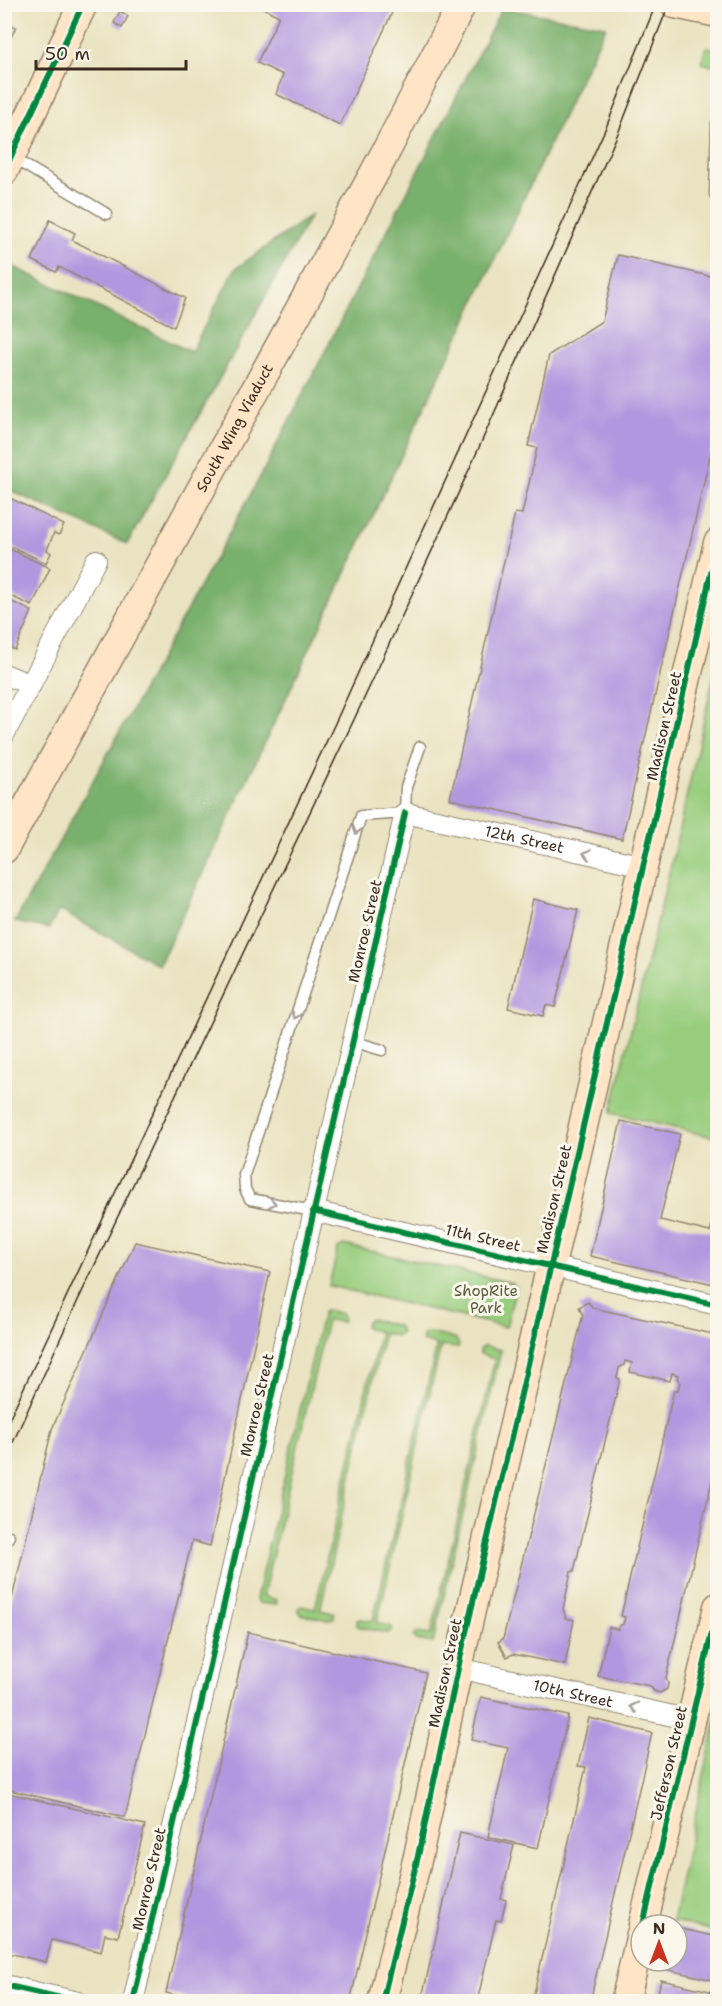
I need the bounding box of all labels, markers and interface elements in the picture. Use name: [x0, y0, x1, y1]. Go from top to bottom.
scale bar: [36, 33, 186, 71]
text: 50 m: [45, 42, 90, 66]
street label: South Wing Viaduct: [191, 360, 278, 496]
street label: Madison Street: [642, 669, 686, 783]
street label: 12th Street: [483, 821, 566, 858]
one-way arrow: [351, 824, 364, 835]
one-way arrow: [582, 848, 592, 861]
street label: Monroe Street: [343, 877, 387, 985]
one-way arrow: [291, 1009, 303, 1020]
street label: Madison Street: [532, 1142, 576, 1256]
one-way arrow: [267, 1197, 277, 1209]
street label: 11th Street: [443, 1220, 523, 1256]
park label: ShopRite Park: [454, 1281, 518, 1318]
street label: Monroe Street: [235, 1351, 279, 1459]
street label: Madison Street: [424, 1616, 466, 1730]
street label: 10th Street: [531, 1675, 615, 1712]
one-way arrow: [629, 1701, 639, 1714]
street label: Jefferson Street: [646, 1704, 692, 1822]
street label: Monroe Street: [127, 1825, 171, 1933]
north arrow: [629, 1913, 689, 1973]
text: N: [653, 1918, 665, 1939]

